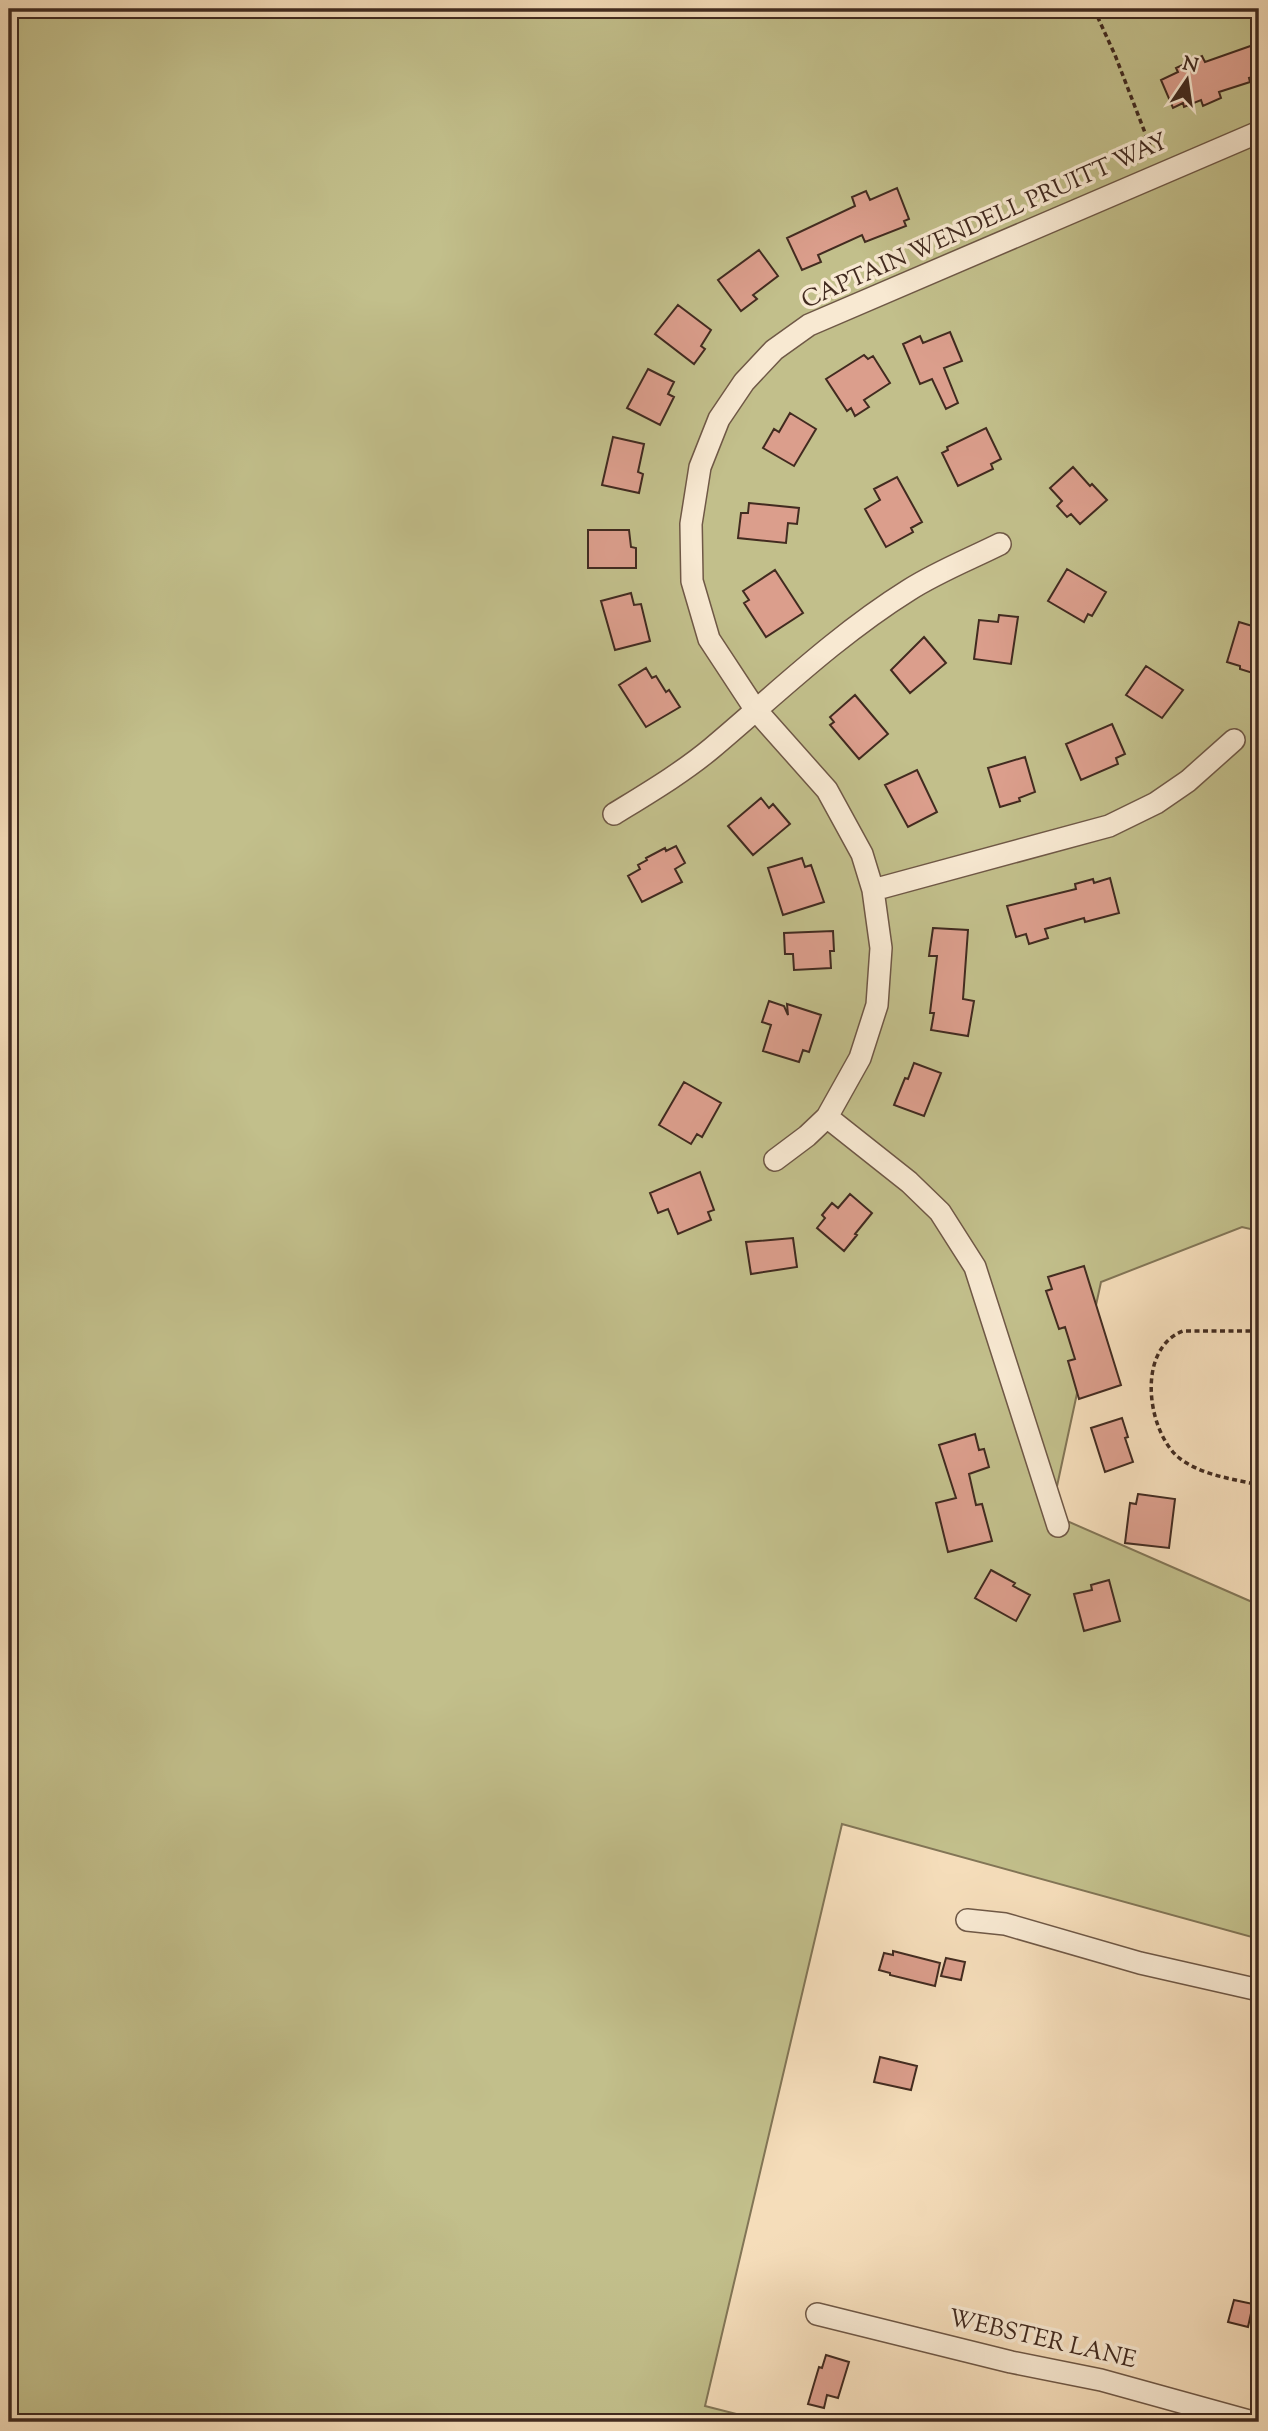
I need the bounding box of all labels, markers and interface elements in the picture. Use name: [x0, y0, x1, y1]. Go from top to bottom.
north arrow: [1152, 46, 1222, 116]
text: N: [1180, 51, 1201, 81]
street label: CAPTAIN WENDELL PRUITT WAY: [796, 126, 1174, 318]
street label: WEBSTER LANE: [945, 2302, 1140, 2378]

